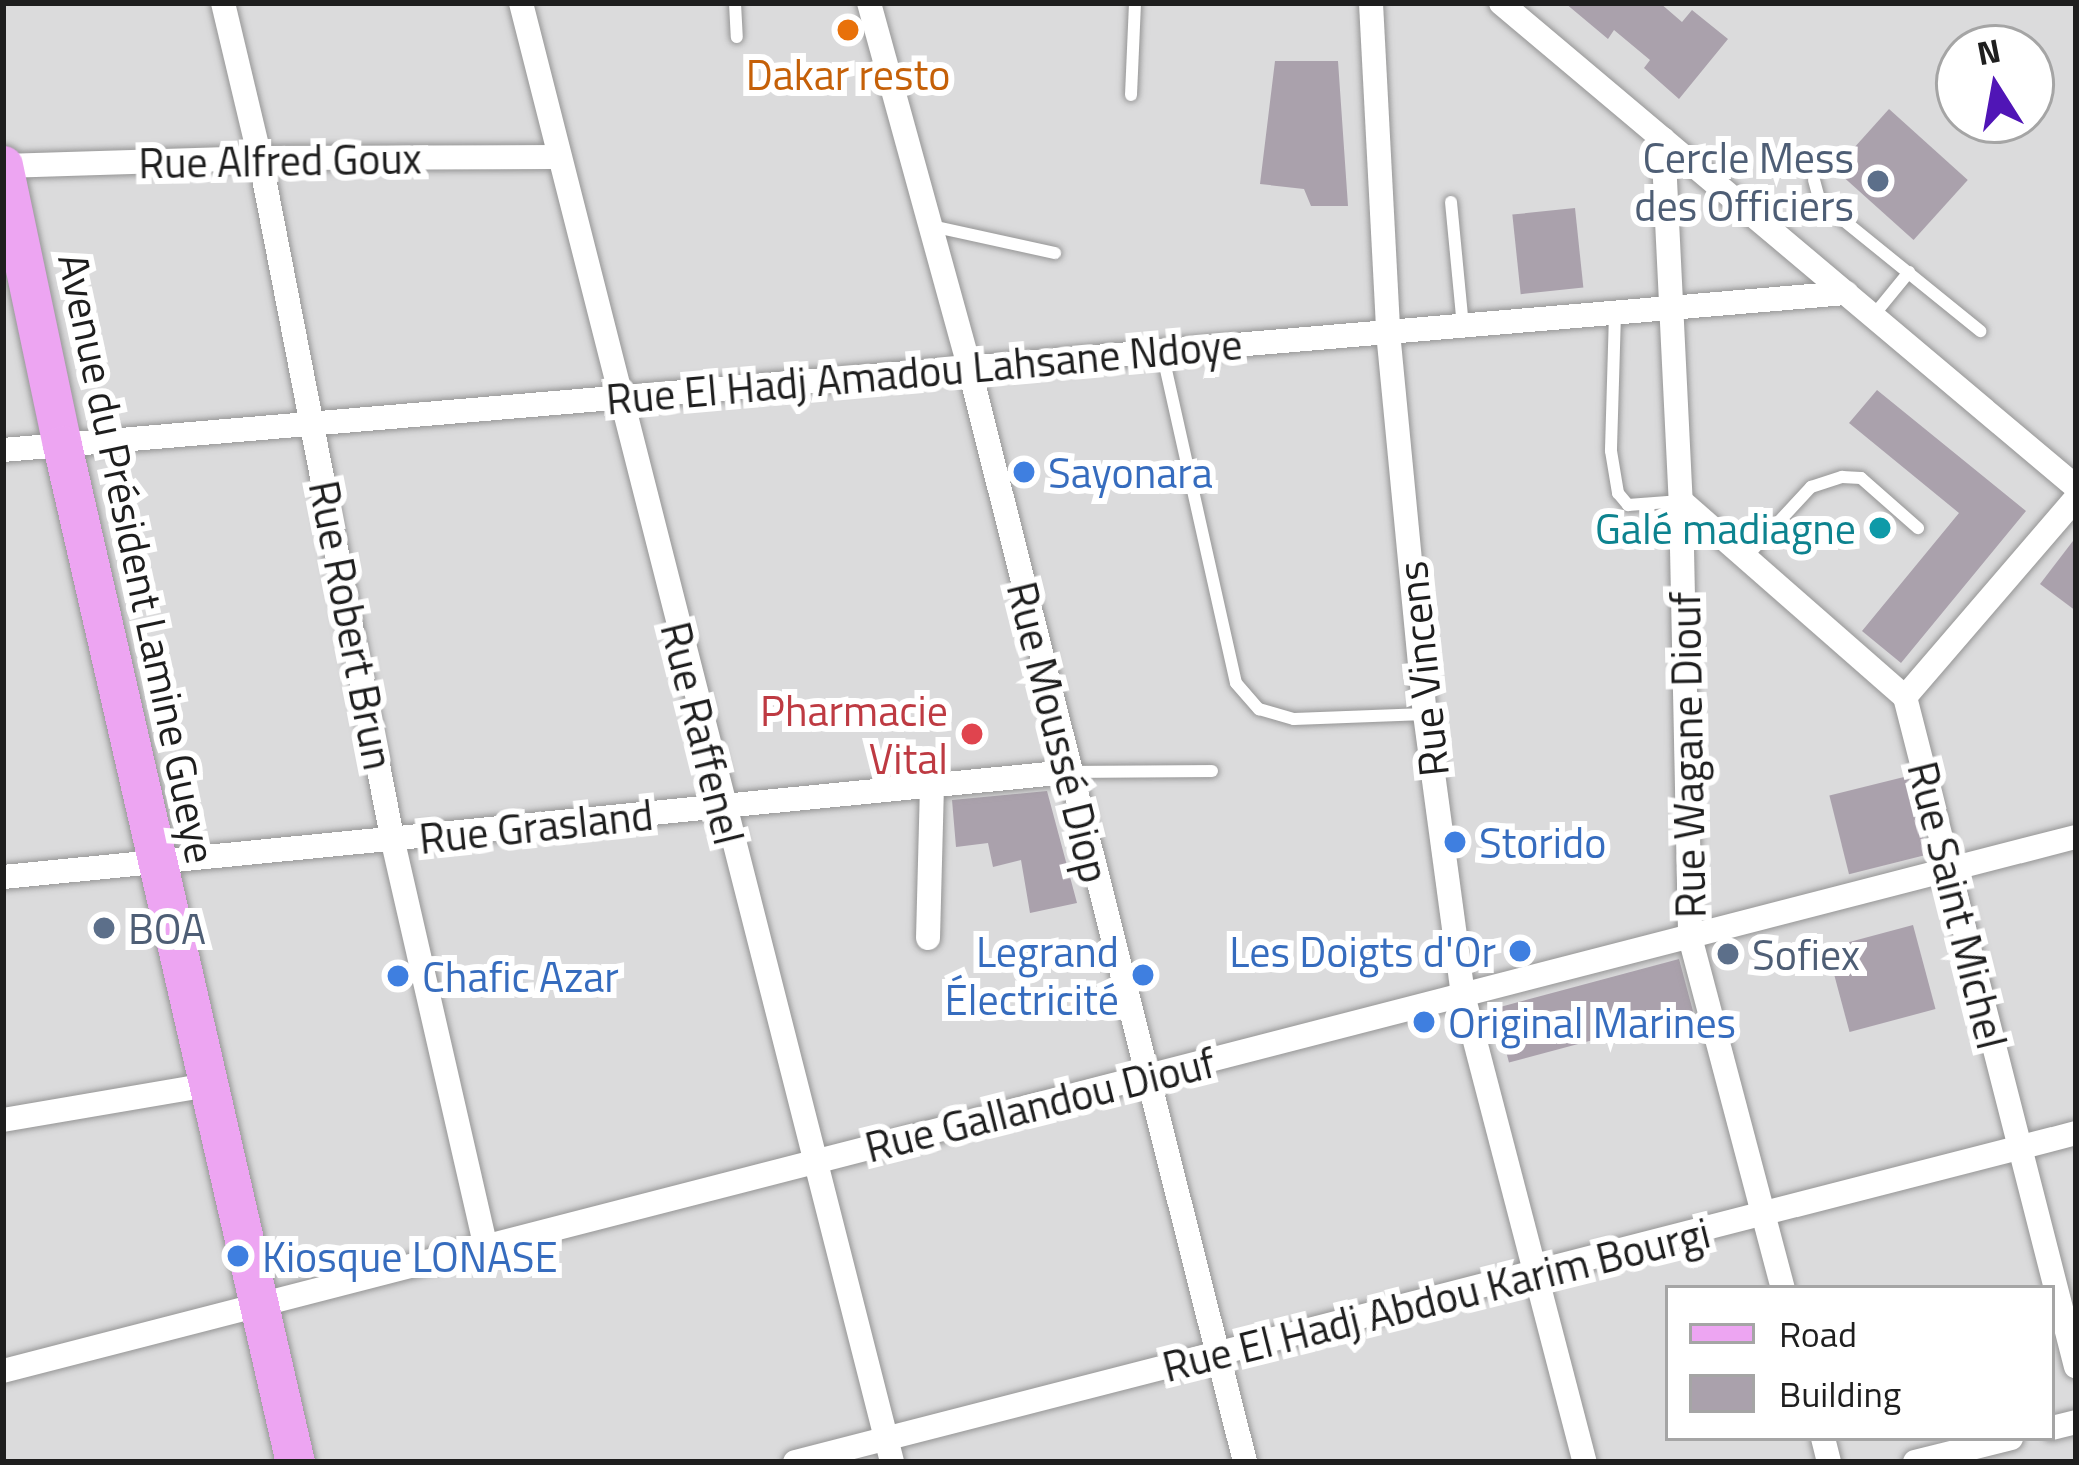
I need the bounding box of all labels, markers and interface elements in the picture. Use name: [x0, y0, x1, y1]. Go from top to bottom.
marker: Dakar resto: [835, 17, 861, 43]
north arrow: [1935, 24, 2055, 144]
text: N: [1973, 25, 2005, 78]
place label: Dakar resto: [746, 49, 950, 99]
street label: Rue Alfred Goux: [138, 132, 422, 188]
place label: Cercle Mess des Officiers: [1634, 132, 1854, 231]
marker: Cercle Mess des Officiers: [1865, 168, 1891, 194]
street label: Avenue du Président Lamine Gueye: [49, 249, 227, 867]
street label: Rue El Hadj Amadou Lahsane Ndoye: [604, 318, 1244, 424]
place label: Sayonara: [1048, 447, 1213, 497]
marker: Sayonara: [1011, 459, 1037, 485]
street label: Rue Robert Brun: [299, 476, 405, 774]
place label: Galé madiagne: [1595, 503, 1856, 553]
marker: Galé madiagne: [1867, 515, 1893, 541]
street label: Rue Vincens: [1386, 559, 1458, 779]
street label: Rue Moussé Diop: [997, 576, 1121, 888]
street label: Rue Wagane Diouf: [1659, 591, 1715, 919]
street label: Rue Raffenel: [651, 617, 755, 849]
place label: Pharmacie Vital: [760, 685, 948, 783]
marker: Pharmacie Vital: [959, 721, 985, 747]
street label: Rue Saint Michel: [1898, 756, 2018, 1054]
street label: Rue Grasland: [417, 789, 655, 863]
place label: Storido: [1479, 817, 1606, 867]
marker: Storido: [1442, 829, 1468, 855]
place label: BOA: [128, 903, 206, 953]
marker: BOA: [91, 915, 117, 941]
place label: Legrand Électricité: [945, 926, 1119, 1024]
place label: Les Doigts d'Or: [1229, 926, 1496, 976]
place label: Sofiex: [1752, 929, 1860, 979]
marker: Les Doigts d'Or: [1507, 938, 1533, 964]
marker: Sofiex: [1715, 941, 1741, 967]
place label: Chafic Azar: [422, 951, 619, 1001]
marker: Legrand Électricité: [1130, 962, 1156, 988]
marker: Chafic Azar: [385, 963, 411, 989]
place label: Original Marines: [1448, 997, 1736, 1047]
marker: Original Marines: [1411, 1009, 1437, 1035]
street label: Rue Gallandou Diouf: [860, 1036, 1220, 1172]
street label: Rue El Hadj Abdou Karim Bourgi: [1157, 1207, 1715, 1391]
place label: Kiosque LONASE: [262, 1231, 558, 1281]
marker: Kiosque LONASE: [225, 1243, 251, 1269]
legend: [1665, 1285, 2055, 1441]
text: Road: [1779, 1306, 1857, 1361]
text: Building: [1779, 1366, 1901, 1421]

